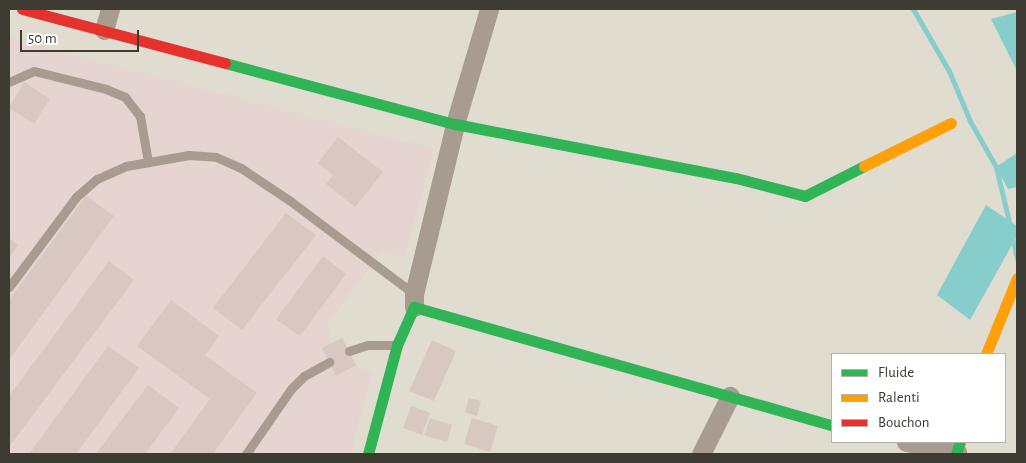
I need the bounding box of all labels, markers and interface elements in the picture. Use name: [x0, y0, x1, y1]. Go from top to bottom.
scale bar: [22, 20, 141, 52]
text: 50 m: [28, 31, 57, 46]
legend: [831, 353, 1006, 443]
text: Fluide: [878, 365, 914, 380]
text: Ralenti: [878, 390, 920, 405]
text: Bouchon: [878, 415, 929, 430]

